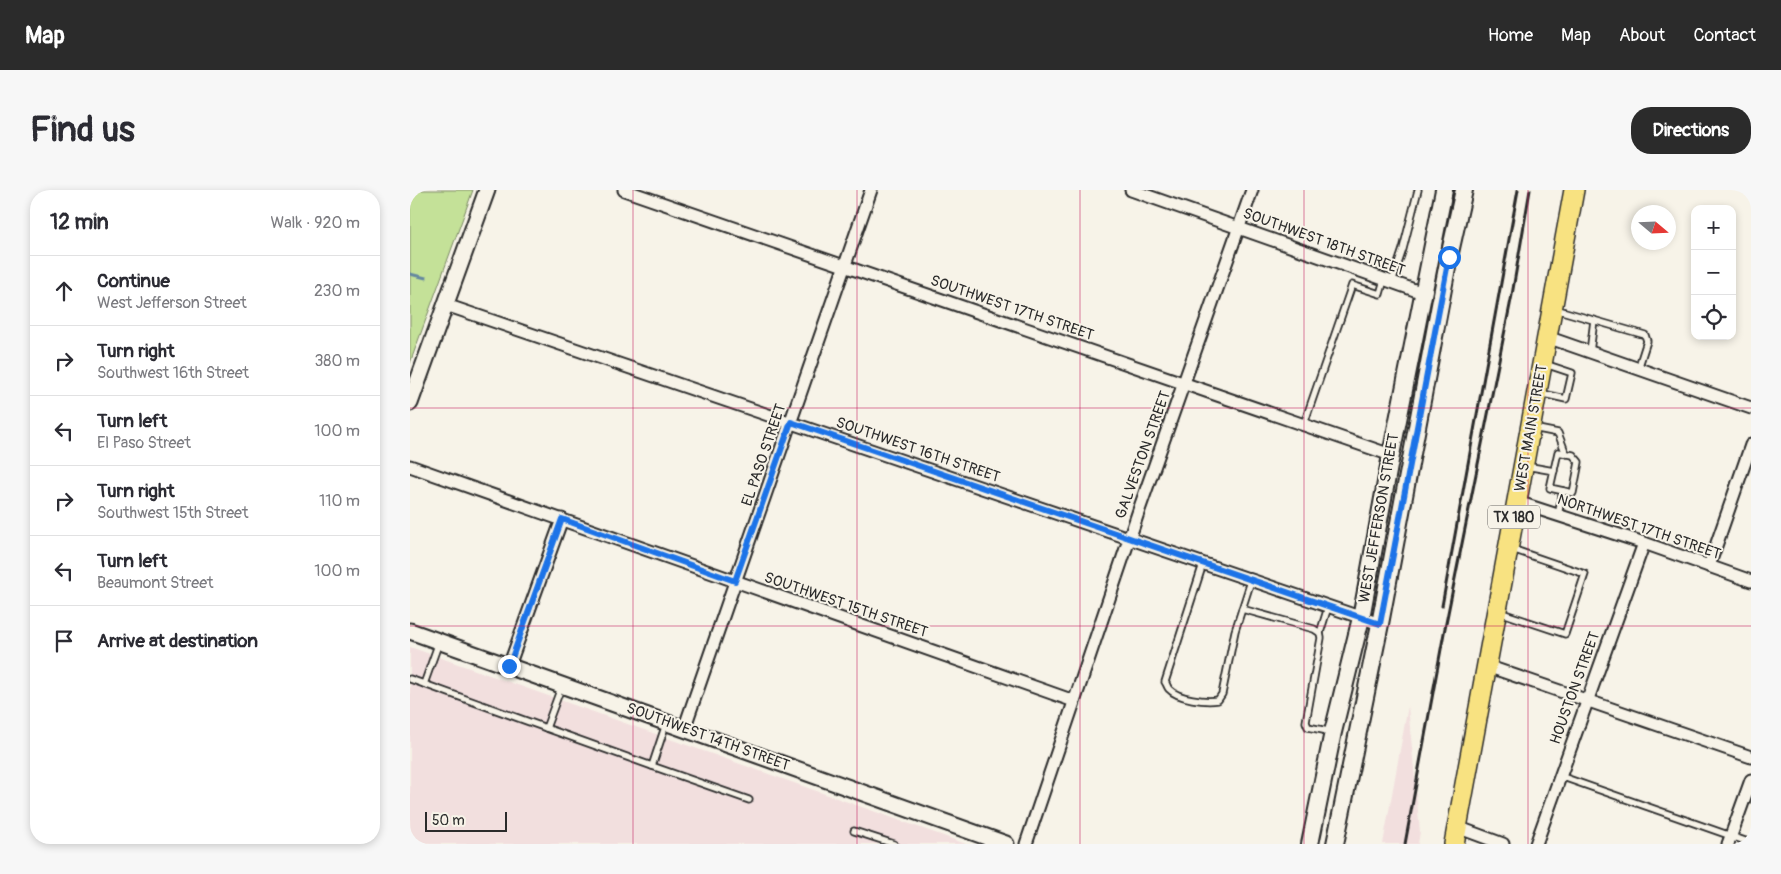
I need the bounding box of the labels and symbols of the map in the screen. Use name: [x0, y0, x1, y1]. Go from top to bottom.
street label: SOUTHWEST 18TH STREET: [1240, 204, 1408, 280]
north arrow: [1631, 205, 1676, 250]
route start: [1438, 246, 1461, 269]
street label: SOUTHWEST 17TH STREET: [928, 271, 1096, 345]
street label: WEST MAIN STREET: [1510, 363, 1552, 493]
street label: GALVESTON STREET: [1111, 389, 1175, 521]
street label: EL PASO STREET: [738, 401, 790, 509]
street label: SOUTHWEST 16TH STREET: [833, 413, 1003, 487]
street label: WEST JEFFERSON STREET: [1355, 432, 1403, 604]
street label: NORTHWEST 17TH STREET: [1555, 490, 1723, 564]
road number: TX 180: [1488, 506, 1540, 528]
street label: SOUTHWEST 15TH STREET: [762, 568, 930, 642]
street label: HOUSTON STREET: [1546, 629, 1604, 747]
route end: [498, 655, 521, 678]
street label: SOUTHWEST 14TH STREET: [624, 699, 792, 775]
scale bar: [425, 809, 508, 832]

